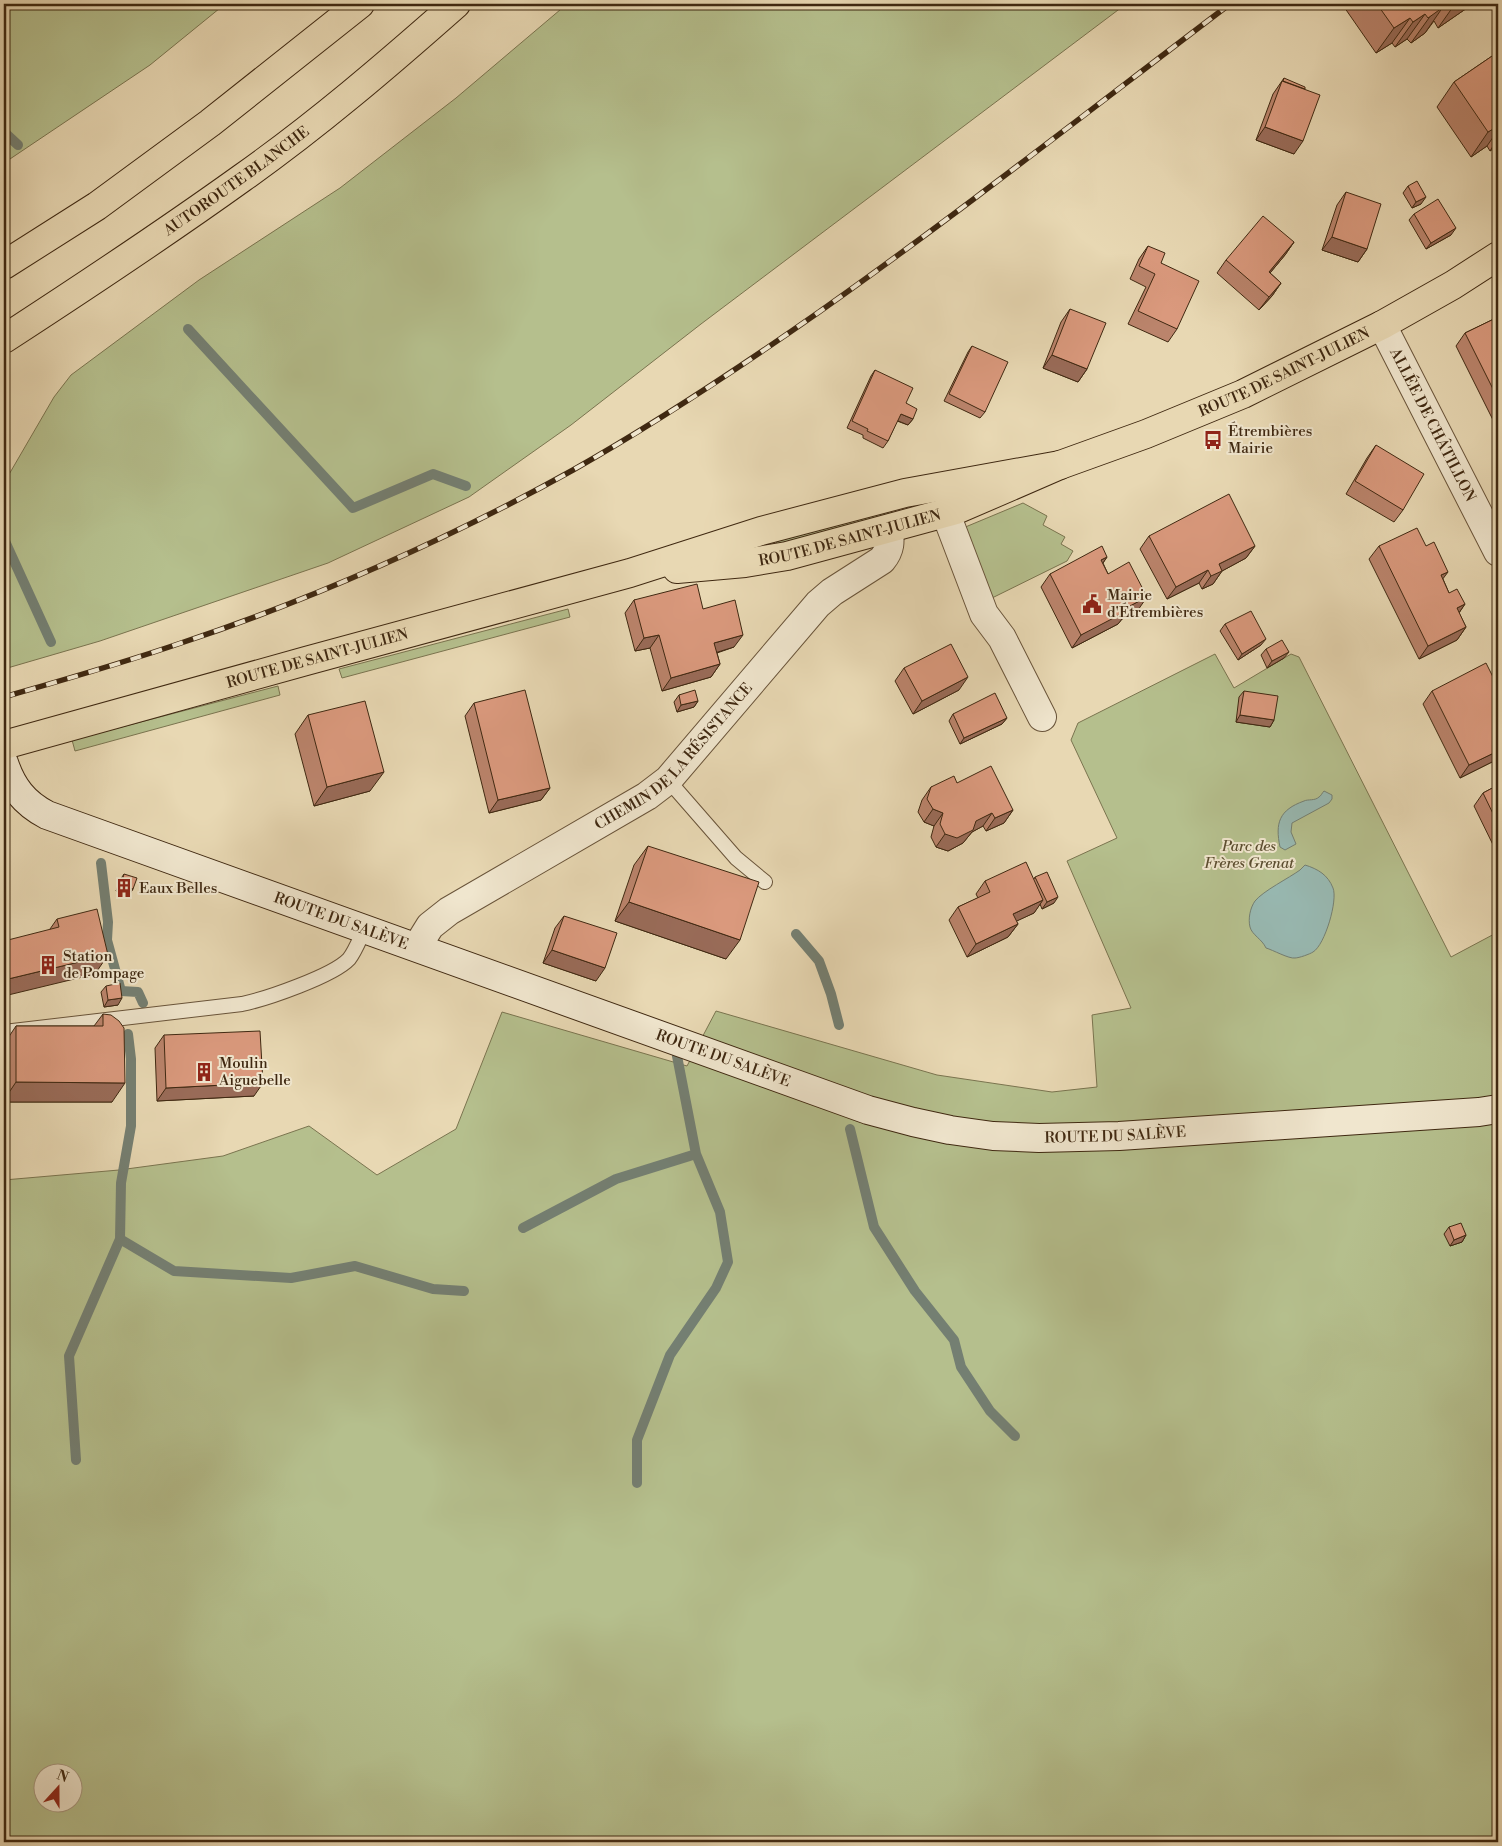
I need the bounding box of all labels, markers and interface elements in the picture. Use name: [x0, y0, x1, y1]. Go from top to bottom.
street label: AUTOROUTE BLANCHE: [159, 122, 313, 240]
street label: ROUTE DE SAINT-JULIEN: [1195, 323, 1373, 421]
street label: ALLÉE DE CHÂTILLON: [1385, 344, 1480, 505]
place label: Étrembières Mairie: [1228, 421, 1312, 458]
bus stop icon: Étrembières Mairie: [1202, 429, 1224, 451]
street label: ROUTE DE SAINT-JULIEN: [757, 505, 943, 570]
place label: Mairie d'Étrembières: [1107, 586, 1203, 622]
public building icon: Mairie d'Étrembières: [1081, 593, 1103, 615]
street label: ROUTE DE SAINT-JULIEN: [224, 624, 410, 692]
street label: CHEMIN DE LA RÉSISTANCE: [591, 679, 756, 834]
park label: Parc des Frères Grenat: [1204, 837, 1295, 873]
building icon: Eaux Belles: [113, 877, 135, 899]
place label: Eaux Belles: [139, 879, 217, 898]
street label: ROUTE DU SALÈVE: [271, 888, 411, 954]
place label: Station de Pompage: [63, 947, 144, 983]
building icon: Station de Pompage: [37, 954, 59, 976]
street label: ROUTE DU SALÈVE: [653, 1025, 793, 1091]
place label: Moulin Aiguebelle: [218, 1054, 291, 1090]
building icon: Moulin Aiguebelle: [193, 1061, 215, 1083]
street label: ROUTE DU SALÈVE: [1044, 1122, 1187, 1147]
north arrow: [32, 1764, 82, 1814]
text: N: [54, 1766, 71, 1787]

